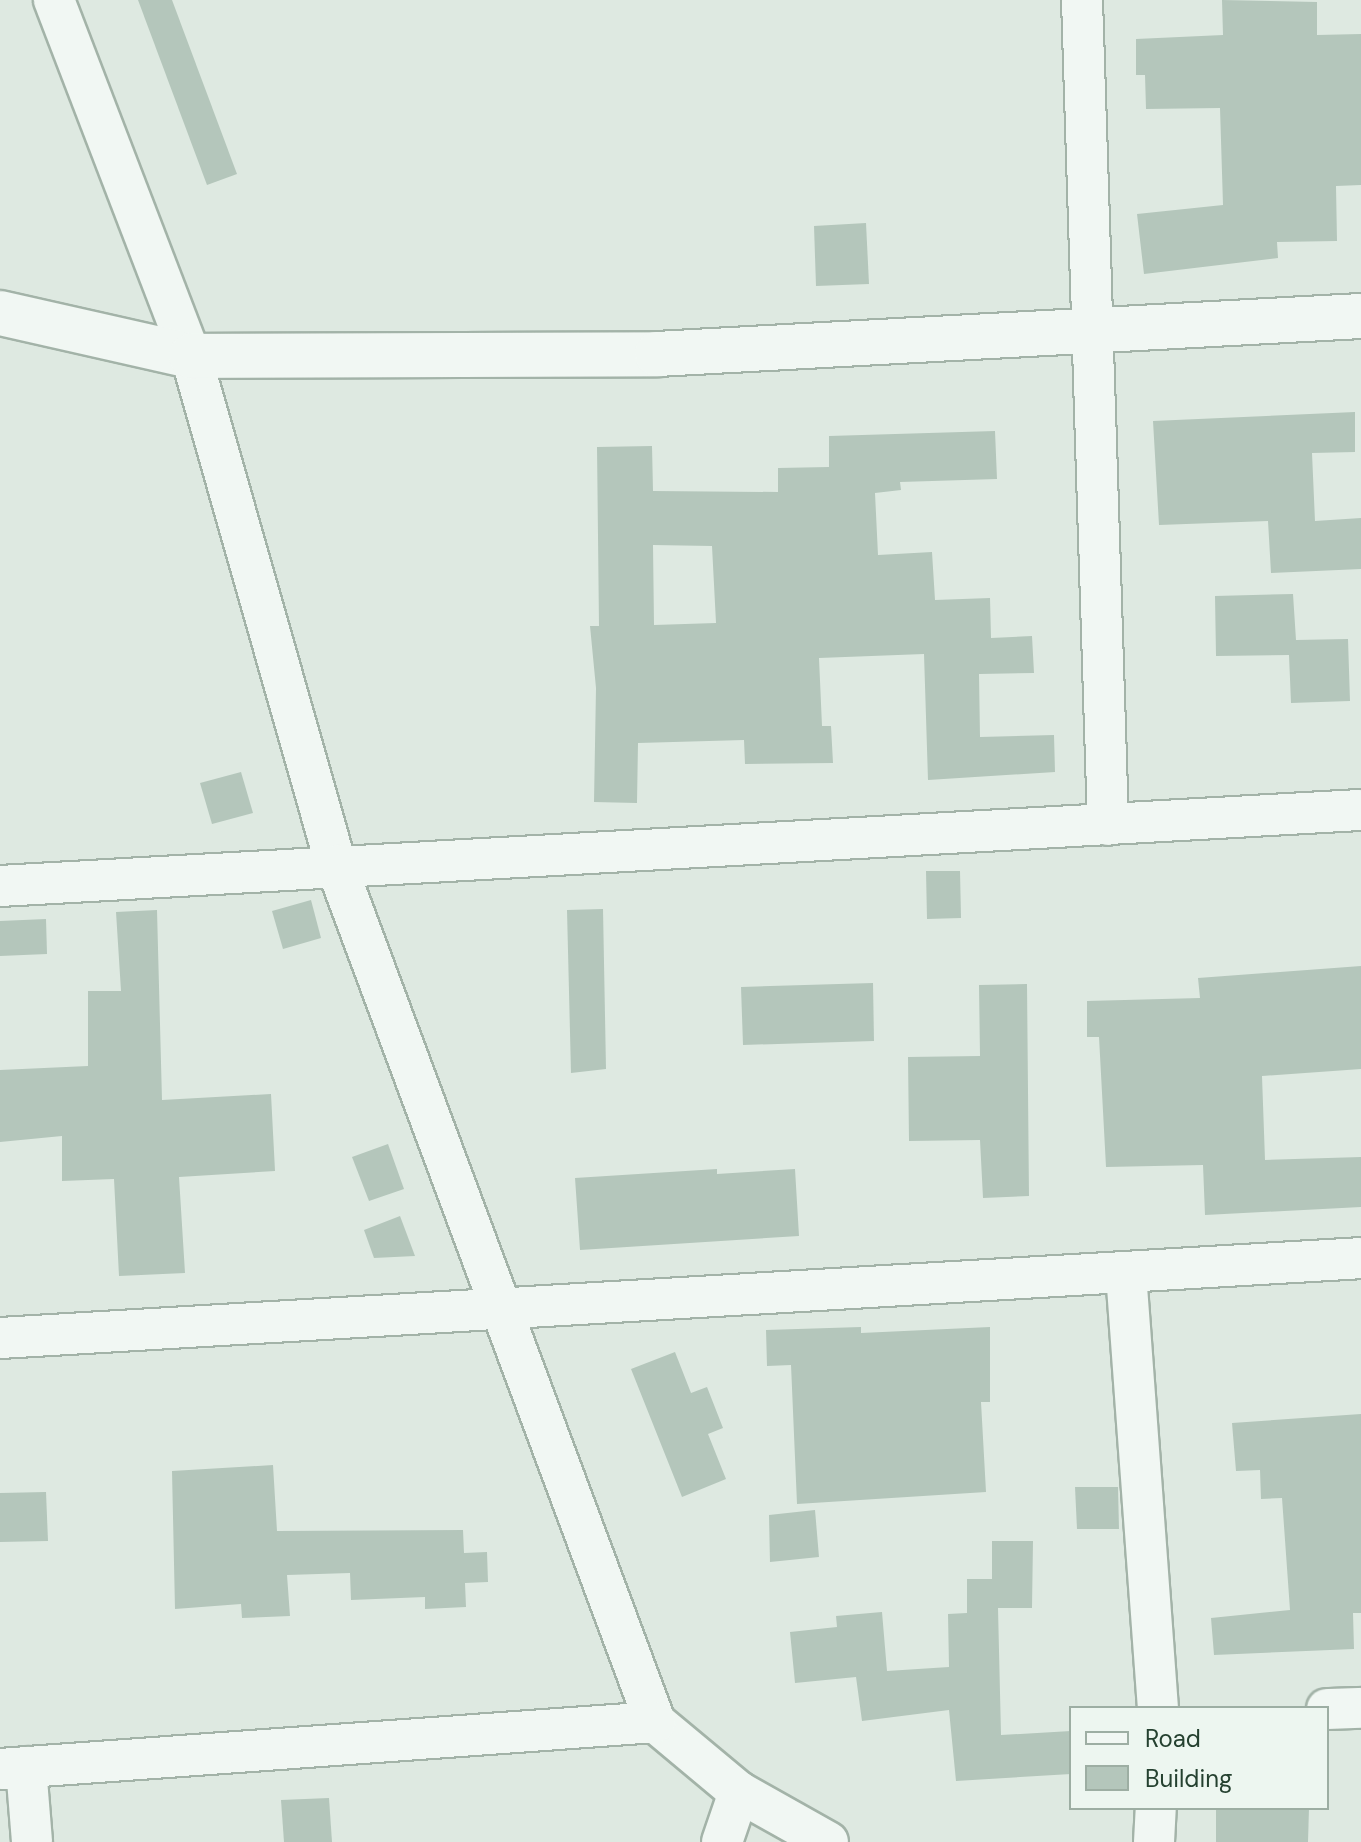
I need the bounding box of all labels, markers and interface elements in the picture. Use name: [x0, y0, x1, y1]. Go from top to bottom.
legend: [1069, 1706, 1329, 1810]
text: Road: [1145, 1723, 1201, 1754]
text: Building: [1145, 1763, 1232, 1794]

